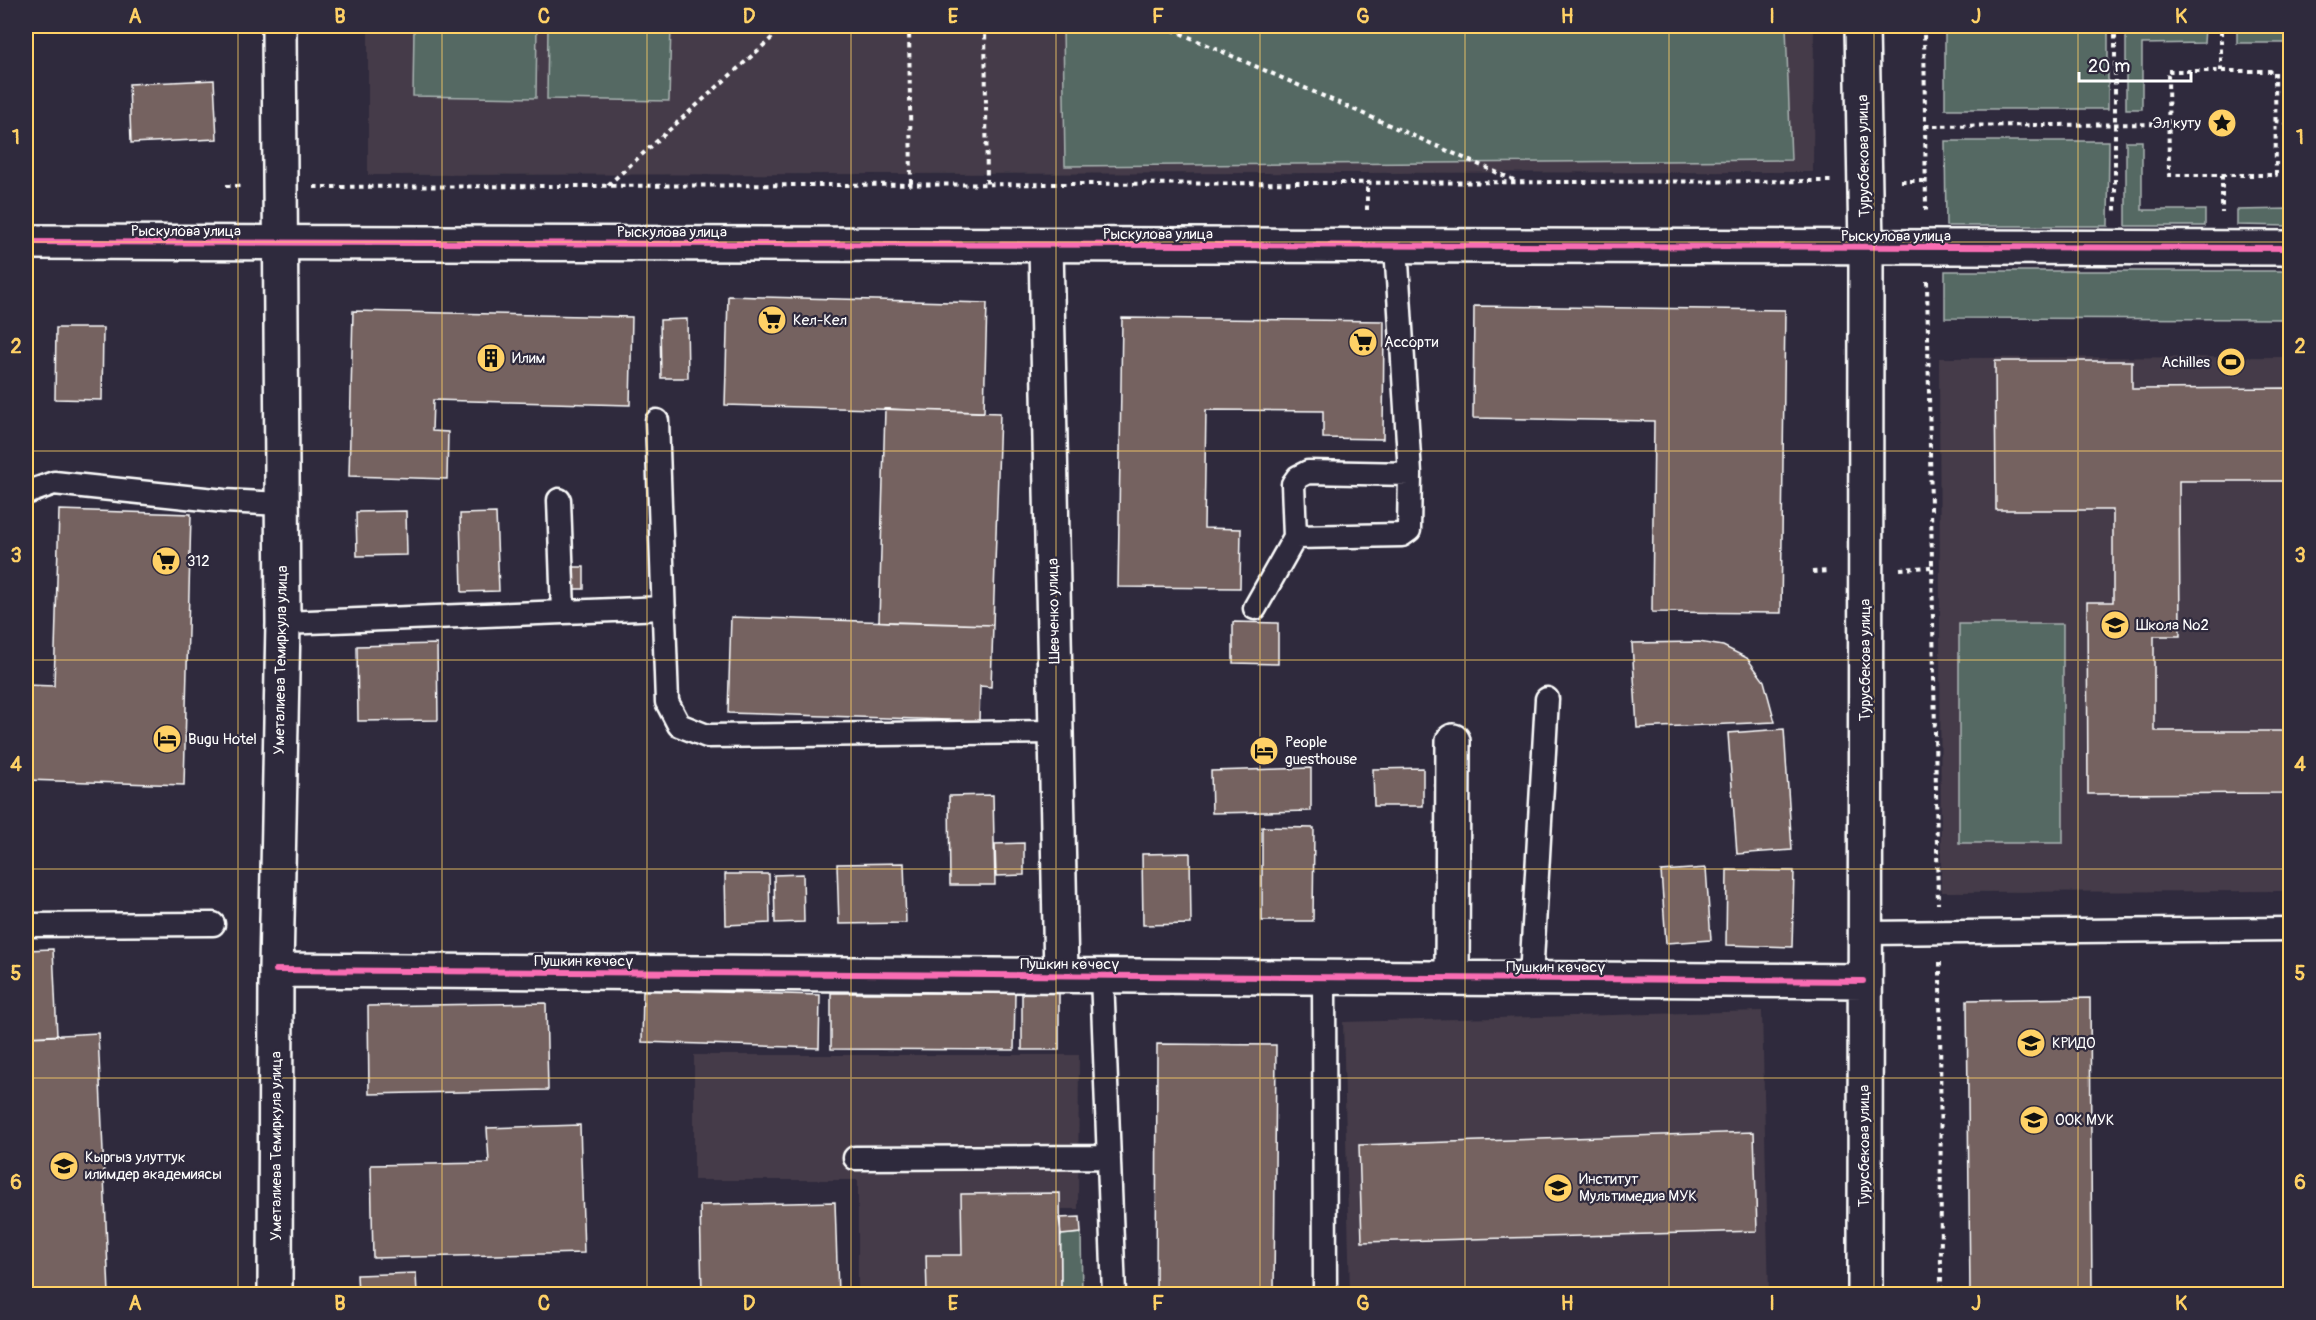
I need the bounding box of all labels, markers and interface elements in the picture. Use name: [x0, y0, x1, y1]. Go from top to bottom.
text: A: [129, 4, 142, 29]
text: B: [334, 4, 346, 29]
text: C: [538, 4, 550, 29]
text: D: [743, 4, 756, 29]
text: E: [948, 4, 959, 29]
text: F: [1152, 4, 1164, 29]
text: G: [1356, 4, 1370, 29]
text: H: [1561, 4, 1574, 29]
text: I: [1769, 4, 1775, 29]
text: J: [1971, 4, 1981, 29]
text: K: [2175, 4, 2187, 29]
scale bar: [2079, 45, 2192, 83]
text: 20 m: [2088, 55, 2130, 78]
street label: Турусбекова улица: [1853, 95, 1875, 217]
place icon: Эл куту: [2206, 107, 2238, 139]
place label: Эл куту: [2153, 114, 2202, 133]
text: 1: [12, 125, 20, 150]
text: 1: [2296, 125, 2304, 150]
street label: Рыскулова улица: [131, 222, 241, 241]
street label: Рыскулова улица: [617, 223, 727, 242]
street label: Рыскулова улица: [1103, 225, 1213, 244]
street label: Рыскулова улица: [1841, 227, 1951, 246]
supermarket icon: Кел-Кел: [756, 304, 788, 336]
place label: Кел-Кел: [793, 311, 847, 330]
supermarket icon: Ассорти: [1347, 326, 1379, 358]
place label: Ассорти: [1384, 333, 1439, 352]
text: 2: [10, 334, 22, 359]
text: 2: [2294, 334, 2306, 359]
building icon: Илим: [475, 342, 507, 374]
sports icon: Achilles: [2215, 346, 2247, 378]
place label: Илим: [512, 349, 546, 368]
place label: Achilles: [2162, 353, 2210, 372]
text: 3: [10, 543, 22, 568]
text: 3: [2294, 543, 2306, 568]
supermarket icon: 312: [150, 545, 182, 577]
place label: 312: [187, 552, 210, 571]
street label: Шевченко улица: [1044, 558, 1064, 664]
street label: Уметалиева Темиркула улица: [270, 565, 292, 755]
street label: Турусбекова улица: [1856, 599, 1875, 721]
school or university icon: Школа №2: [2099, 609, 2131, 641]
place label: Школа №2: [2136, 616, 2209, 635]
hotel icon: Bugu Hotel: [151, 723, 183, 755]
place label: Bugu Hotel: [188, 730, 257, 749]
place label: People guesthouse: [1285, 733, 1358, 769]
hotel icon: People guesthouse: [1248, 735, 1280, 767]
text: 4: [10, 752, 22, 777]
text: 4: [2294, 752, 2306, 777]
street label: Пушкин көчөсү: [534, 952, 634, 971]
street label: Пушкин көчөсү: [1020, 955, 1120, 974]
street label: Пушкин көчөсү: [1506, 958, 1606, 977]
text: 5: [11, 961, 22, 986]
text: 5: [2295, 961, 2306, 986]
school or university icon: КРИДО: [2015, 1027, 2047, 1059]
place label: КРИДО: [2052, 1034, 2096, 1053]
street label: Уметалиева Темиркула улица: [267, 1051, 286, 1241]
street label: Турусбекова улица: [1855, 1085, 1874, 1207]
school or university icon: ООК МУК: [2018, 1104, 2050, 1136]
place label: ООК МУК: [2055, 1111, 2114, 1130]
place label: Кыргыз улуттук илимдер академиясы: [85, 1148, 222, 1184]
school or university icon: Кыргыз улуттук илимдер академиясы: [48, 1150, 80, 1182]
text: 6: [10, 1170, 22, 1195]
place label: Институт Мультимедиа МУК: [1579, 1170, 1697, 1206]
text: 6: [2294, 1170, 2306, 1195]
school or university icon: Институт Мультимедиа МУК: [1542, 1172, 1574, 1204]
text: A: [129, 1291, 142, 1316]
text: B: [334, 1291, 346, 1316]
text: C: [538, 1291, 550, 1316]
text: D: [743, 1291, 756, 1316]
text: E: [948, 1291, 959, 1316]
text: F: [1152, 1291, 1164, 1316]
text: G: [1356, 1291, 1370, 1316]
text: H: [1561, 1291, 1574, 1316]
text: I: [1769, 1291, 1775, 1316]
text: J: [1971, 1291, 1981, 1316]
text: K: [2175, 1291, 2187, 1316]

